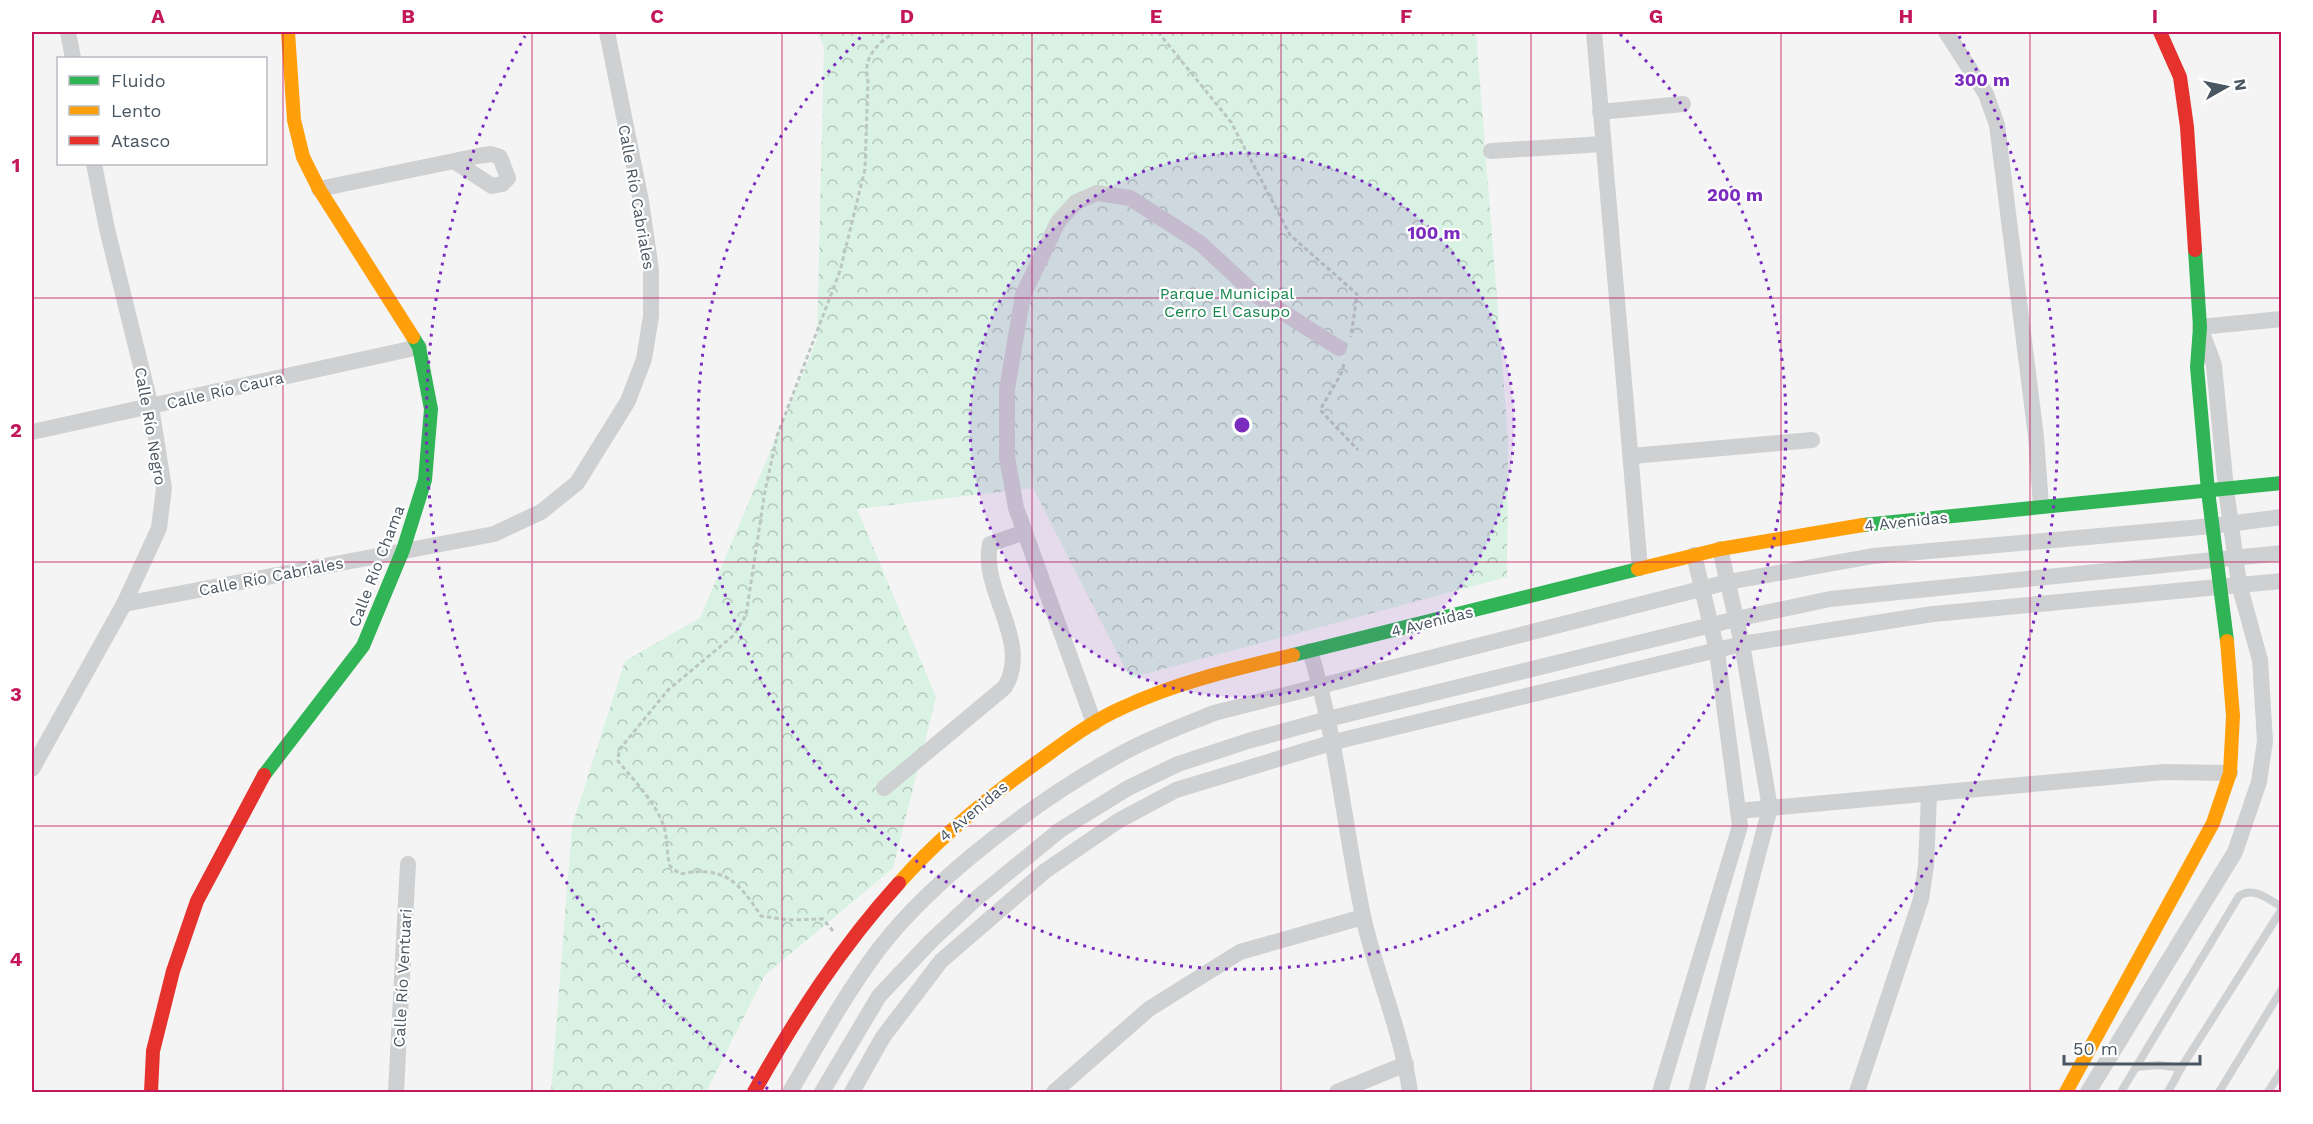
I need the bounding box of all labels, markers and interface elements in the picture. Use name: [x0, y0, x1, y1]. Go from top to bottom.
text: A: [151, 4, 165, 28]
text: B: [401, 4, 415, 28]
text: C: [650, 4, 664, 28]
text: D: [900, 4, 914, 28]
text: E: [1150, 4, 1162, 28]
text: F: [1400, 4, 1412, 28]
text: G: [1649, 4, 1663, 28]
text: H: [1899, 4, 1913, 28]
text: I: [2152, 4, 2158, 28]
legend: [57, 57, 267, 165]
north arrow: [2196, 57, 2256, 117]
text: 300 m: [1954, 69, 2010, 90]
text: Fluido: [111, 70, 165, 91]
text: N: [2230, 77, 2251, 92]
text: Lento: [111, 100, 161, 121]
street label: Calle Río Cabriales: [614, 123, 659, 271]
text: Atasco: [111, 130, 170, 151]
text: 1: [12, 153, 20, 177]
text: 200 m: [1707, 184, 1763, 205]
text: 100 m: [1407, 222, 1461, 243]
park label: Parque Municipal Cerro El Casupo: [1160, 284, 1294, 321]
street label: Calle Río Negro: [131, 366, 170, 487]
street label: Calle Río Caura: [165, 368, 286, 413]
centre of rings: [1232, 415, 1252, 435]
text: 2: [10, 418, 22, 442]
street label: Calle Río Chama: [345, 503, 408, 630]
street label: 4 Avenidas: [1863, 508, 1949, 535]
street label: Calle Río Cabriales: [197, 553, 345, 600]
street label: 4 Avenidas: [1389, 602, 1475, 641]
text: 3: [10, 682, 22, 706]
street label: 4 Avenidas: [935, 777, 1012, 846]
street label: Calle Río Ventuari: [389, 908, 416, 1048]
text: 4: [10, 947, 23, 971]
scale bar: [2064, 1028, 2200, 1066]
text: 50 m: [2073, 1038, 2118, 1059]

